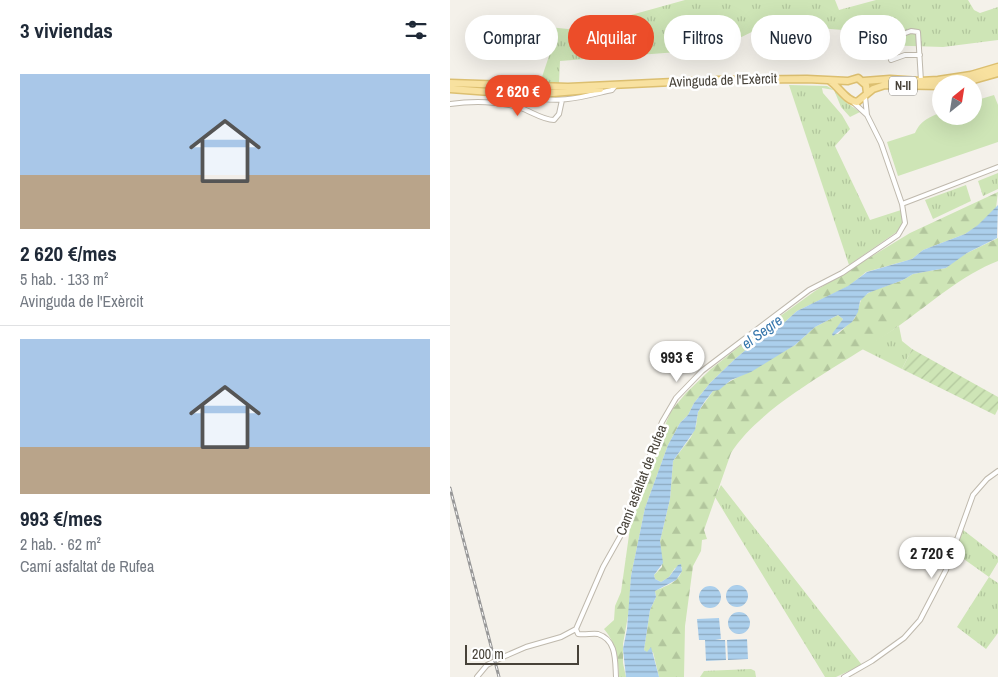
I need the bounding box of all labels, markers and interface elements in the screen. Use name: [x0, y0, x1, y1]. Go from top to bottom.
chip: Comprar: [465, 15, 558, 60]
chip: Alquilar: [568, 15, 654, 60]
chip: Filtros: [664, 15, 741, 60]
chip: Nuevo: [751, 15, 830, 60]
chip: Piso: [840, 15, 906, 60]
text: 3 viviendas: [20, 16, 113, 45]
icon: filters: [402, 16, 430, 44]
street label: Avinguda de l'Exèrcit: [668, 69, 777, 91]
pin: 2 620 €: [472, 74, 564, 117]
north arrow: [932, 75, 982, 125]
map controls: [932, 75, 982, 125]
road number: N-II: [889, 76, 917, 95]
text: 2 620 €: [496, 80, 540, 102]
icon: home: [180, 106, 270, 196]
text: 2 620 €/mes: [20, 239, 117, 268]
text: 5 hab. · 133 m²: [20, 268, 108, 290]
text: Avinguda de l'Exèrcit: [20, 290, 143, 312]
water label: el Segre: [737, 310, 787, 354]
pin: 993 €: [642, 340, 712, 383]
text: 993 €: [661, 346, 693, 368]
icon: home: [180, 372, 270, 462]
street label: Camí asfaltat de Rufea: [612, 421, 671, 538]
text: 993 €/mes: [20, 504, 102, 533]
text: 2 hab. · 62 m²: [20, 533, 101, 555]
pin: 2 720 €: [886, 536, 978, 579]
text: 2 720 €: [910, 542, 954, 564]
text: Camí asfaltat de Rufea: [20, 555, 154, 577]
scale bar: [465, 642, 579, 665]
text: 200 m: [472, 645, 504, 663]

